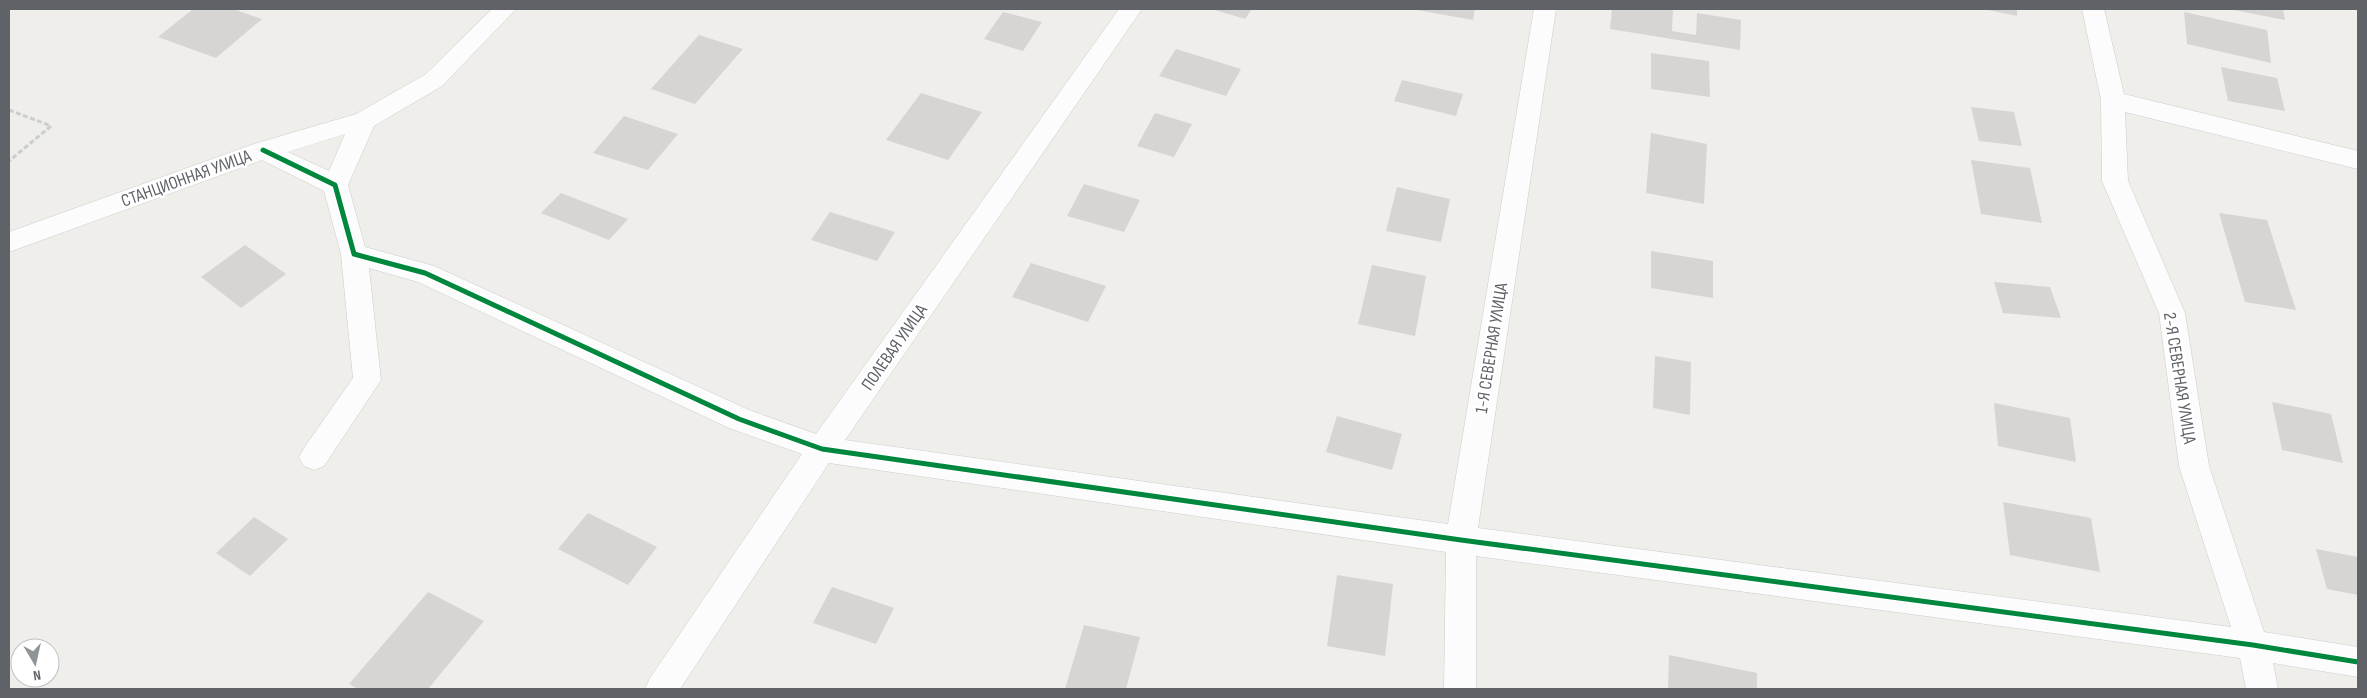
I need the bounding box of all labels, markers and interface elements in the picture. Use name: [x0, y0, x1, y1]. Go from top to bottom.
street label: СТАНЦИОННАЯ УЛИЦА: [118, 145, 254, 212]
street label: 1-Я СЕВЕРНАЯ УЛИЦА: [1471, 281, 1512, 415]
street label: ПОЛЕВАЯ УЛИЦА: [857, 300, 932, 394]
street label: 2-Я СЕВЕРНАЯ УЛИЦА: [2159, 311, 2200, 446]
north arrow: [10, 638, 60, 688]
text: N: [32, 666, 42, 684]

